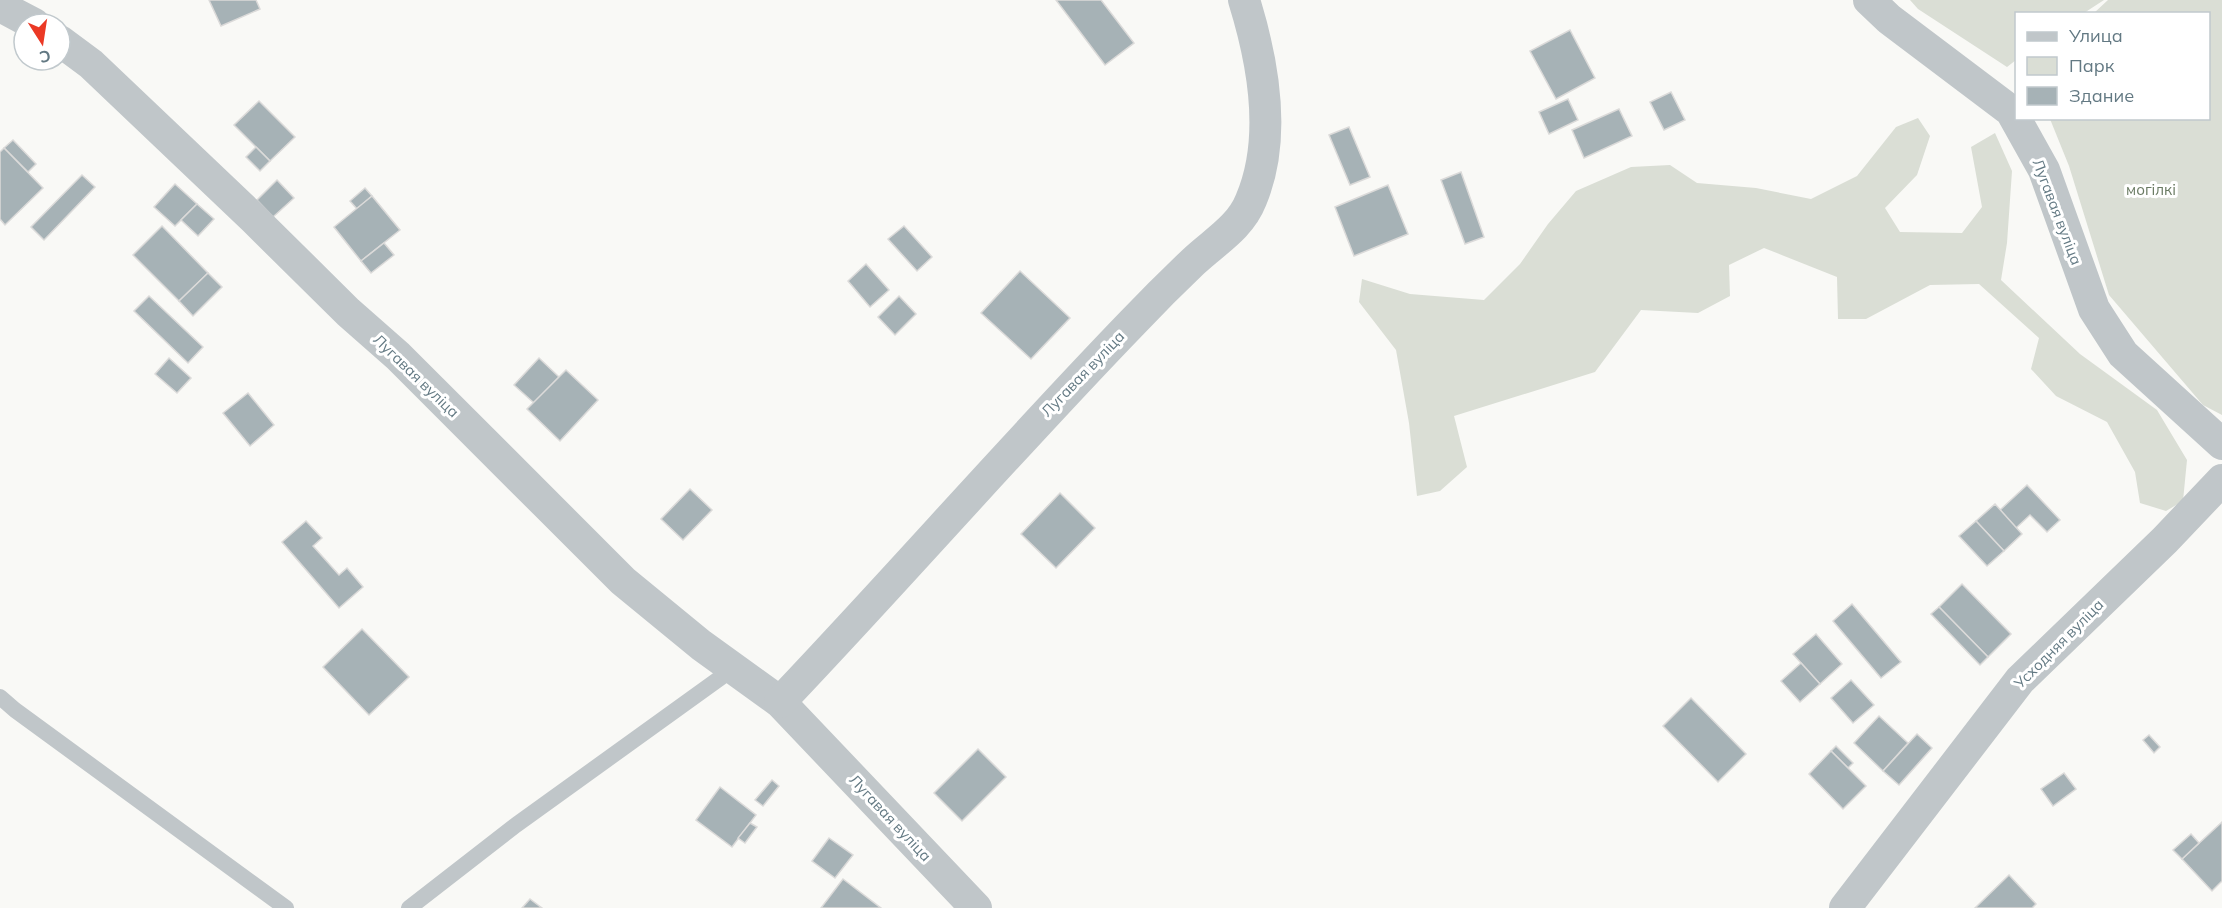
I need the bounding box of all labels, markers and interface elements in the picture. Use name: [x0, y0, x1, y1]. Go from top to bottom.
north arrow: [12, 12, 72, 72]
legend: [2015, 12, 2210, 120]
text: Улица: [2068, 24, 2123, 47]
text: С: [38, 46, 53, 68]
text: Парк: [2069, 54, 2115, 77]
text: Здание: [2069, 84, 2134, 107]
street label: Лугавая вуліца: [2029, 156, 2086, 267]
park label: могілкі: [2126, 180, 2176, 199]
street label: Лугавая вуліца: [1037, 327, 1128, 421]
street label: Лугавая вуліца: [369, 330, 463, 421]
street label: Усходняя вуліца: [2009, 595, 2107, 693]
street label: Лугавая вуліца: [845, 770, 935, 865]

